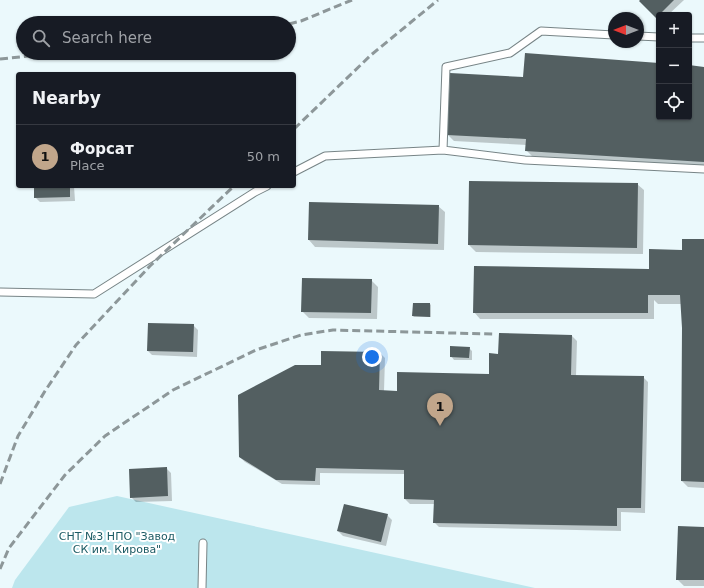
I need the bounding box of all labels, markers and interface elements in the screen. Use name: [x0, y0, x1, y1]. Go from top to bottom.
north arrow: [608, 12, 644, 48]
map controls: [656, 12, 692, 120]
button: +: [656, 12, 692, 48]
search box: [16, 16, 296, 60]
icon: search: [30, 27, 52, 49]
text: Search here: [62, 29, 152, 47]
button: −: [656, 48, 692, 84]
button: locate: [656, 84, 692, 120]
text: Nearby: [32, 88, 101, 108]
text: Форсат: [70, 140, 134, 158]
text: 1: [40, 149, 50, 164]
text: 50 m: [247, 149, 280, 164]
text: Place: [70, 158, 105, 173]
your location: [362, 347, 382, 367]
pin: 1: [427, 393, 453, 426]
park label: СНТ №3 НПО "Завод СК им. Кирова": [59, 530, 176, 556]

